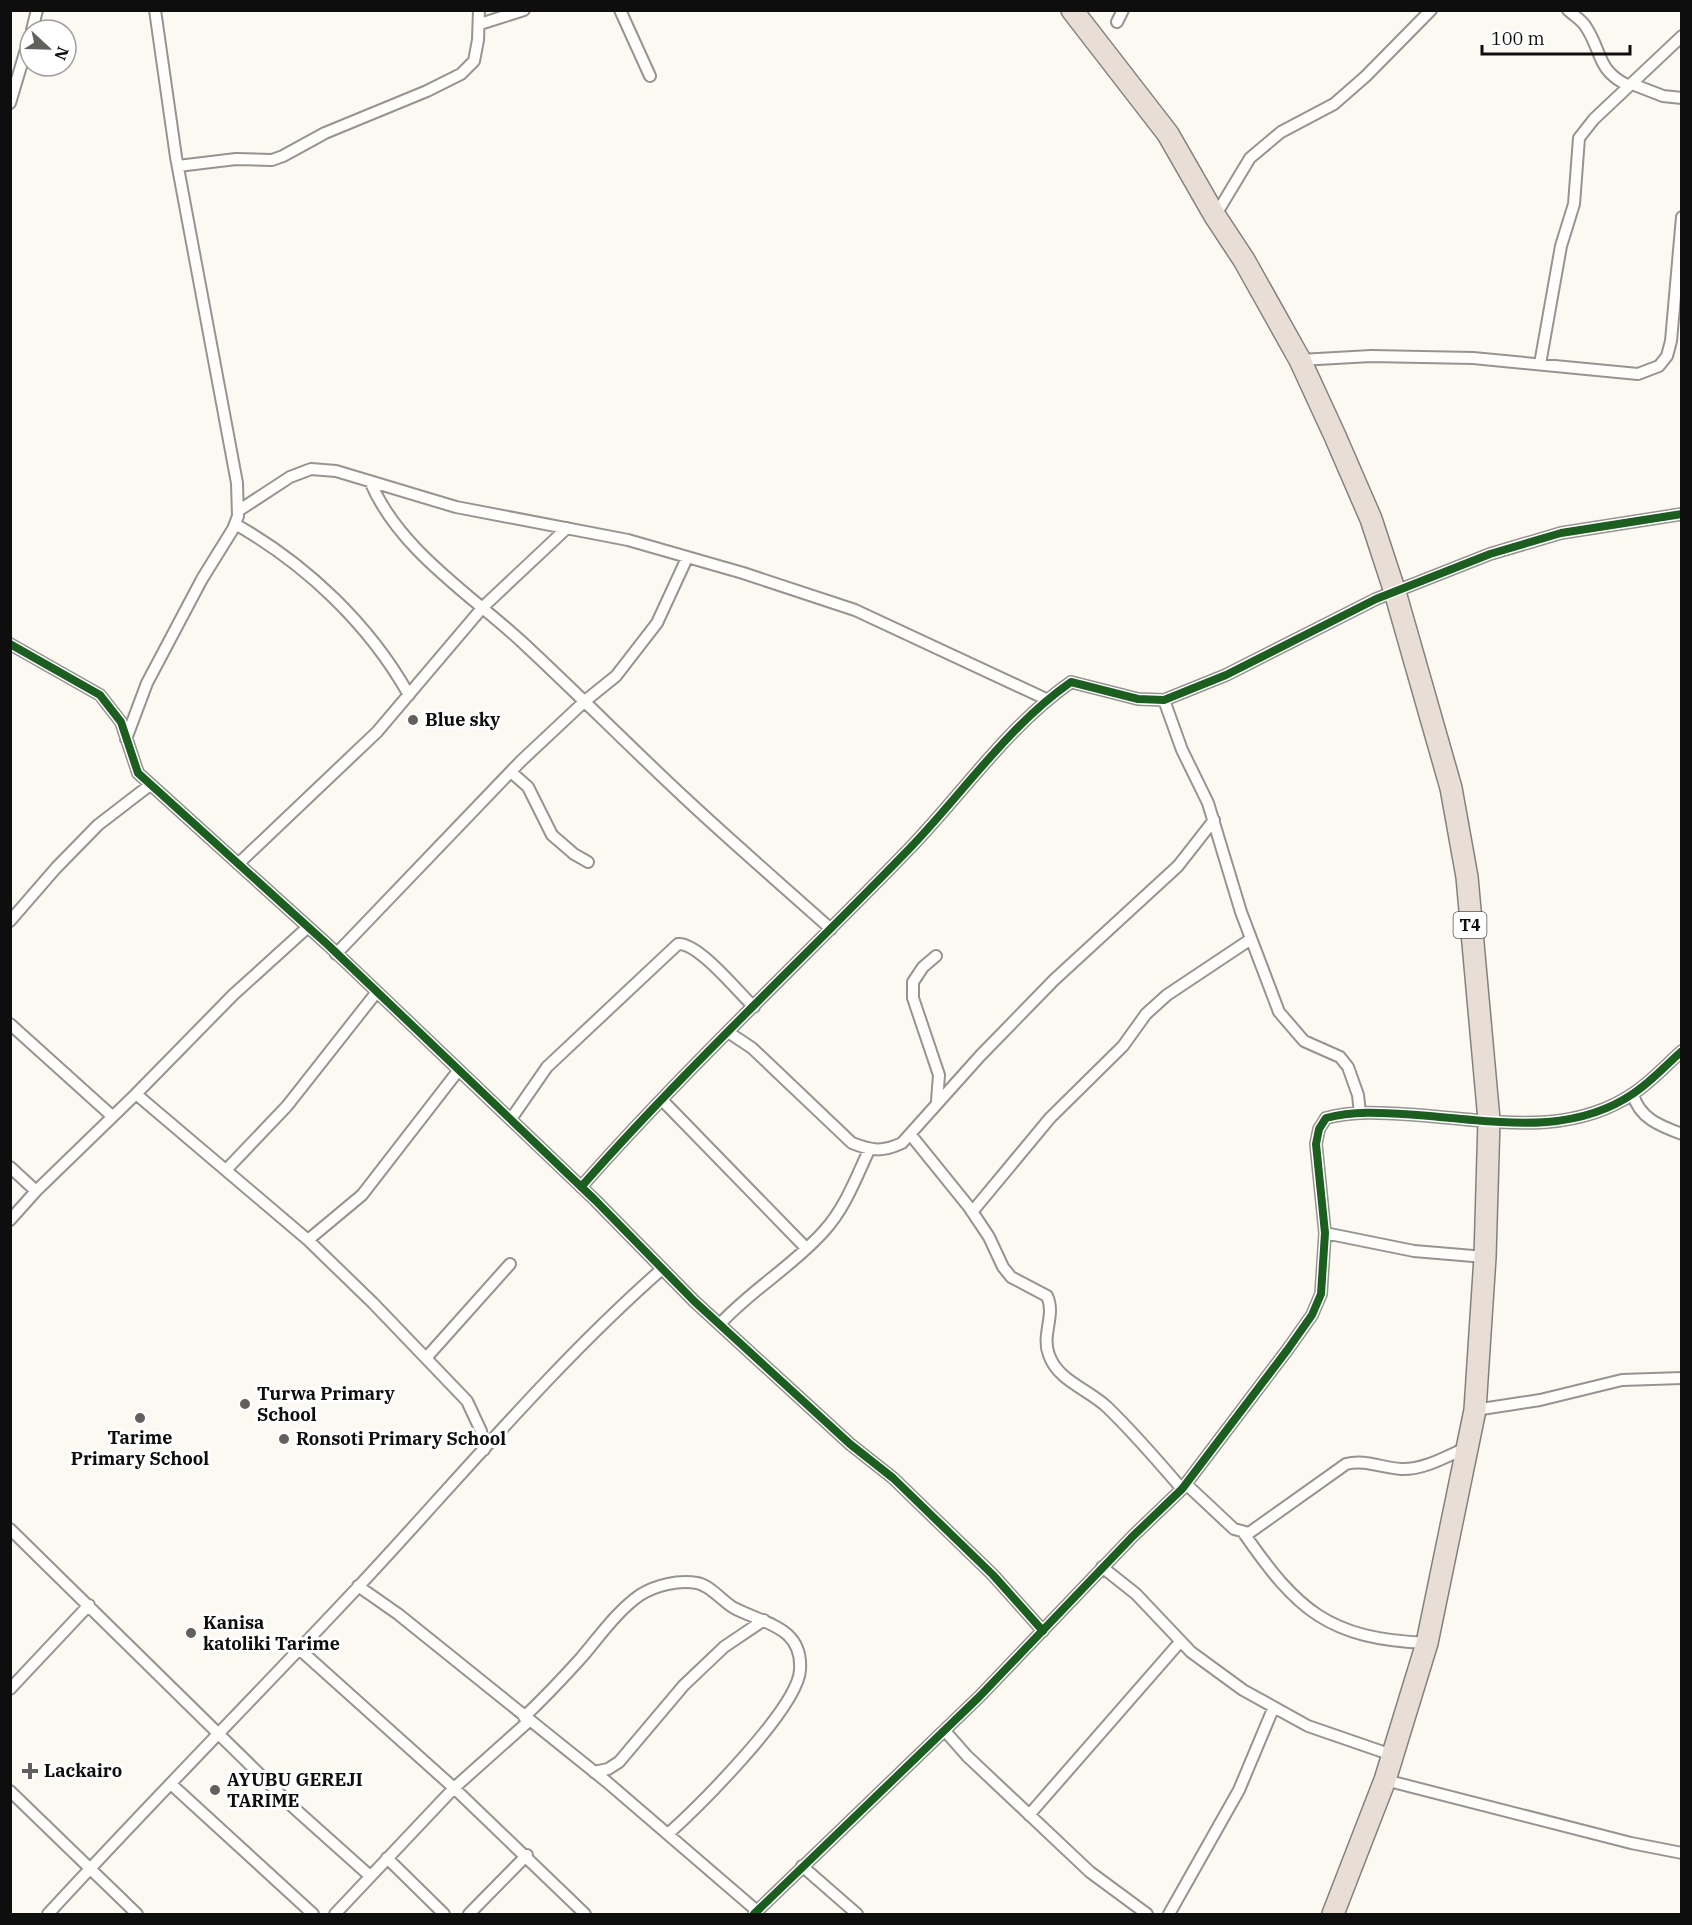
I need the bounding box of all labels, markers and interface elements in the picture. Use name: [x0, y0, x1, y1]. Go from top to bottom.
north arrow: [18, 18, 78, 78]
scale bar: [1482, 18, 1630, 56]
text: 100 m: [1491, 27, 1545, 50]
text: N: [50, 44, 74, 63]
place label: Blue sky: [425, 708, 501, 731]
marker: Blue sky: [406, 713, 420, 727]
road number: T4: [1454, 912, 1486, 938]
place label: Turwa Primary School: [257, 1382, 395, 1426]
marker: Turwa Primary School: [238, 1397, 252, 1411]
marker: Tarime Primary School: [133, 1411, 147, 1425]
place label: Tarime Primary School: [71, 1426, 209, 1470]
place label: Ronsoti Primary School: [296, 1427, 506, 1450]
marker: Ronsoti Primary School: [277, 1432, 291, 1446]
place label: Kanisa katoliki Tarime: [203, 1611, 340, 1655]
marker: Kanisa katoliki Tarime: [184, 1626, 198, 1640]
place label: Lackairo: [44, 1759, 122, 1782]
marker: Lackairo: [21, 1762, 39, 1780]
place label: AYUBU GEREJI TARIME: [227, 1768, 363, 1812]
marker: AYUBU GEREJI TARIME: [208, 1783, 222, 1797]

